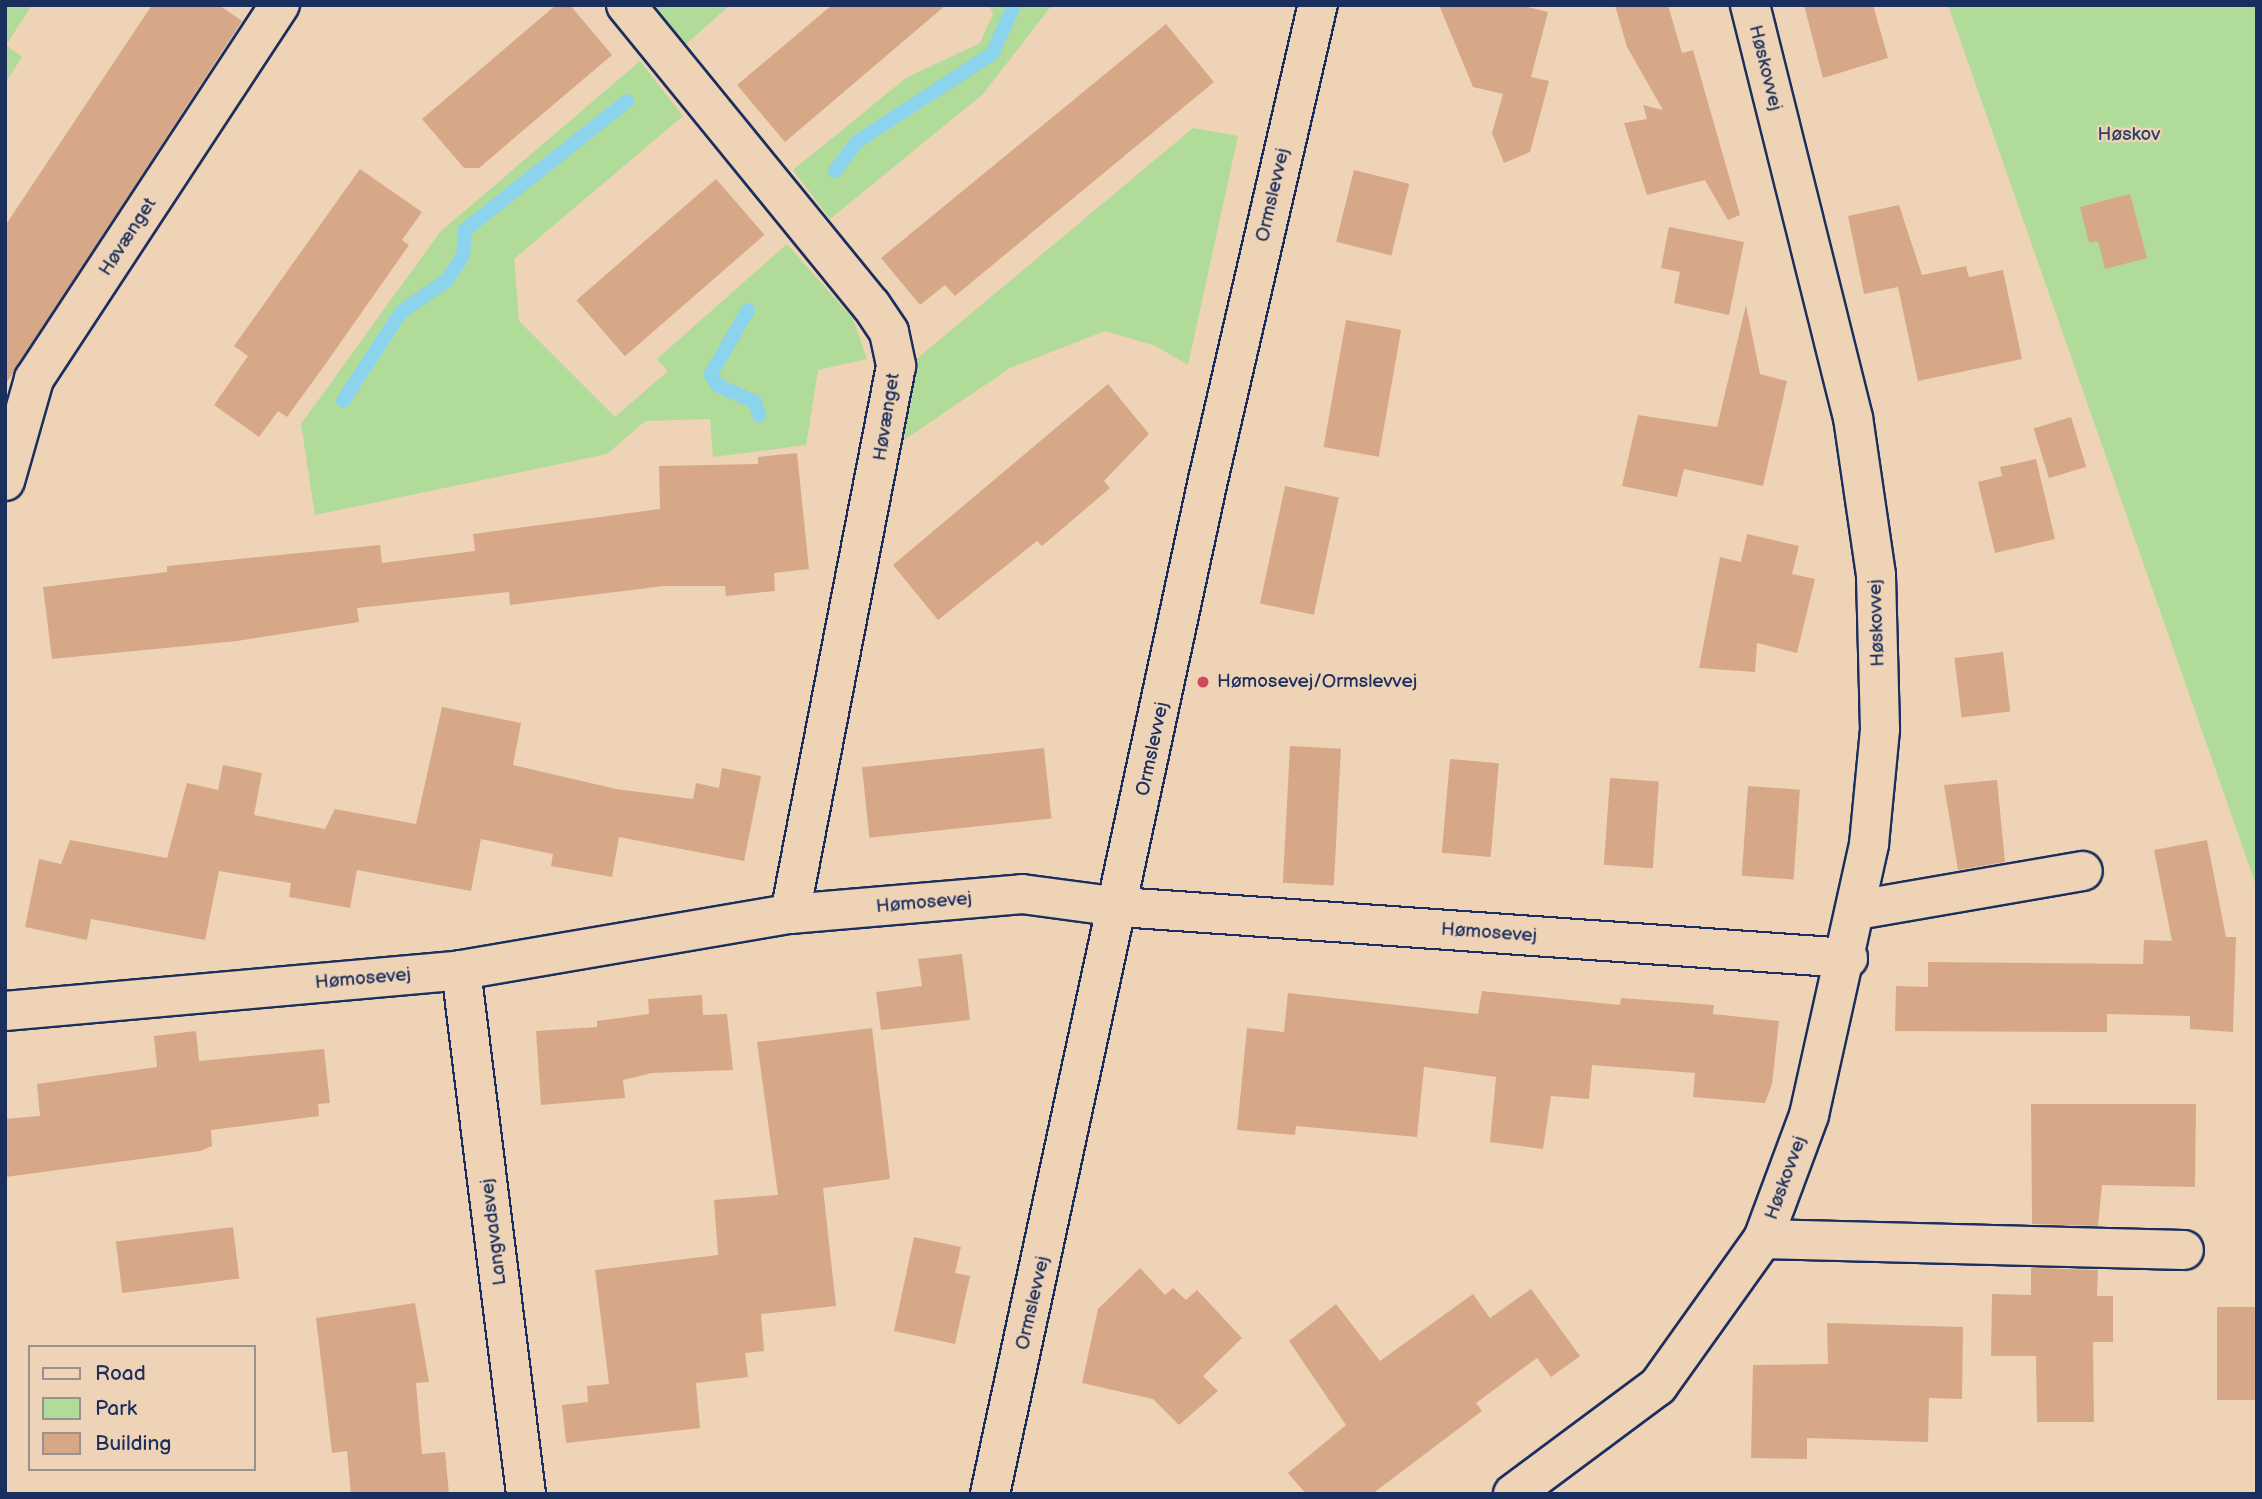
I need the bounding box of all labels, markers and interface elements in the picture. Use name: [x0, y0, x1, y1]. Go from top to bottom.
street label: Høskovvej: [1743, 23, 1787, 113]
park label: Høskov: [2098, 124, 2160, 146]
street label: Ormslevvej: [1251, 146, 1295, 244]
street label: Høvænget: [94, 194, 162, 280]
street label: Høvænget: [869, 371, 905, 463]
street label: Høskovvej: [1864, 579, 1890, 667]
place label: Hømosevej/Ormslevvej: [1217, 671, 1417, 693]
marker: Hømosevej/Ormslevvej: [1195, 674, 1211, 690]
street label: Ormslevvej: [1132, 700, 1174, 798]
street label: Hømosevej: [875, 887, 973, 919]
street label: Hømosevej: [1440, 918, 1538, 948]
street label: Hømosevej: [314, 963, 412, 995]
street label: Høskovvej: [1760, 1133, 1812, 1223]
street label: Langvadsvej: [476, 1177, 512, 1287]
street label: Ormslevvej: [1011, 1254, 1055, 1352]
legend: [28, 1345, 256, 1471]
text: Road: [95, 1361, 146, 1386]
text: Park: [95, 1396, 137, 1421]
text: Building: [95, 1431, 171, 1456]

